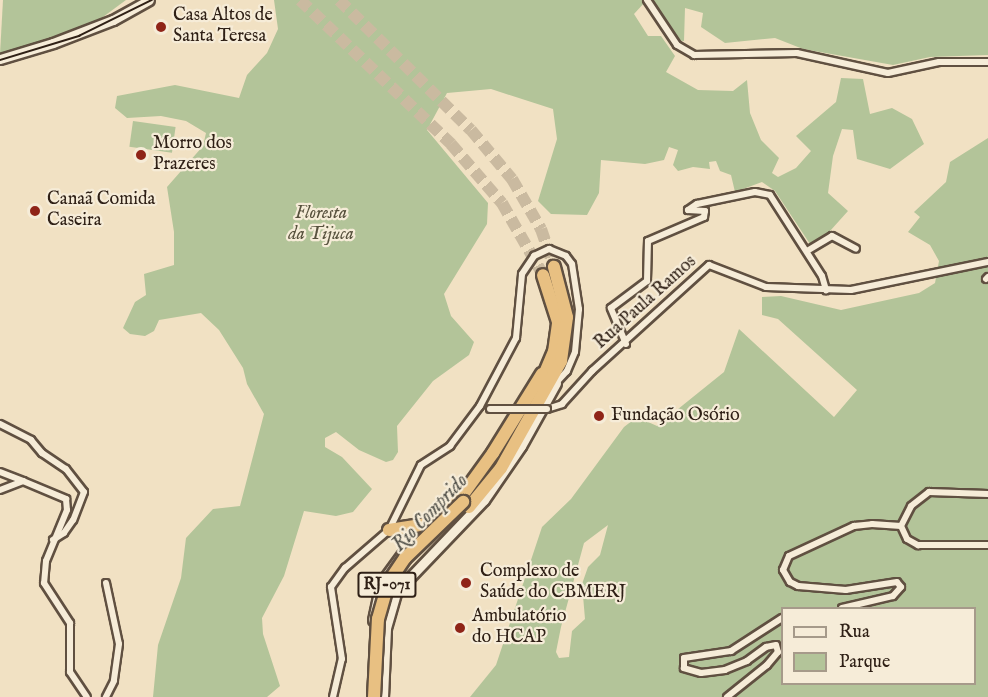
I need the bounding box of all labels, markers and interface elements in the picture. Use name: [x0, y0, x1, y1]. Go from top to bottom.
place label: Casa Altos de Santa Teresa: [173, 6, 273, 48]
marker: Casa Altos de Santa Teresa: [154, 20, 168, 34]
place label: Morro dos Prazeres: [153, 134, 232, 176]
marker: Morro dos Prazeres: [134, 148, 148, 162]
place label: Canaã Comida Caseira: [47, 190, 155, 232]
marker: Canaã Comida Caseira: [28, 204, 42, 218]
park label: Floresta da Tijuca: [288, 204, 354, 246]
street label: Rua Paula Ramos: [590, 252, 702, 354]
place label: Fundação Osório: [611, 405, 740, 427]
marker: Fundação Osório: [592, 409, 606, 423]
water label: Rio Comprido: [387, 469, 473, 557]
place label: Complexo de Saúde do CBMERJ: [480, 562, 626, 604]
road number: RJ-071: [357, 572, 417, 598]
marker: Complexo de Saúde do CBMERJ: [457, 574, 475, 592]
place label: Ambulatório do HCAP: [472, 607, 566, 650]
legend: [781, 607, 976, 685]
marker: Ambulatório do HCAP: [453, 621, 467, 635]
text: Rua: [839, 621, 870, 644]
text: Parque: [839, 651, 890, 674]

